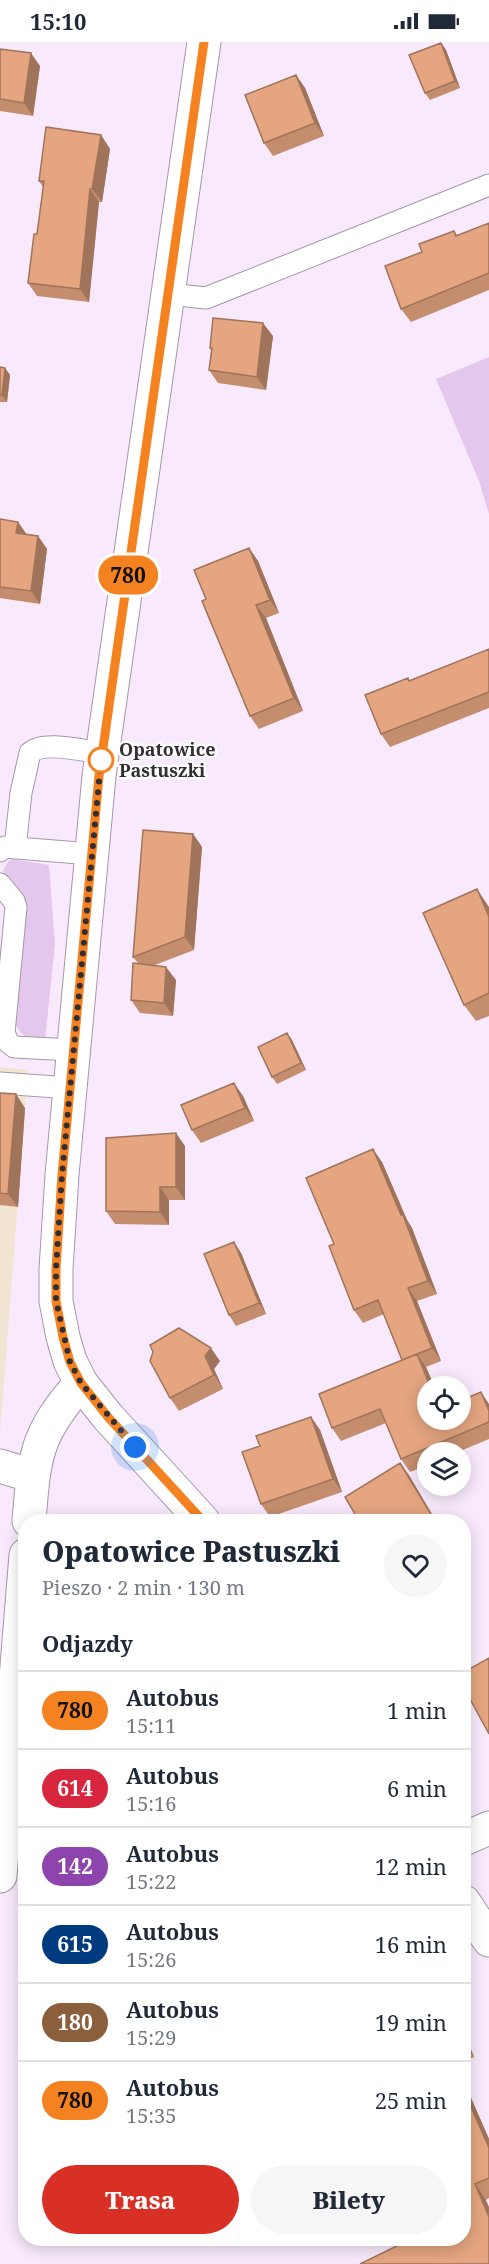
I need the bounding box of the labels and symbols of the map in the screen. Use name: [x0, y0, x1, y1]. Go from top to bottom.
line badge: 780: [94, 556, 162, 594]
place label: Opatowice Pastuszki: [119, 737, 215, 782]
marker: Opatowice Pastuszki: [88, 747, 114, 773]
your location: [120, 1432, 150, 1462]

